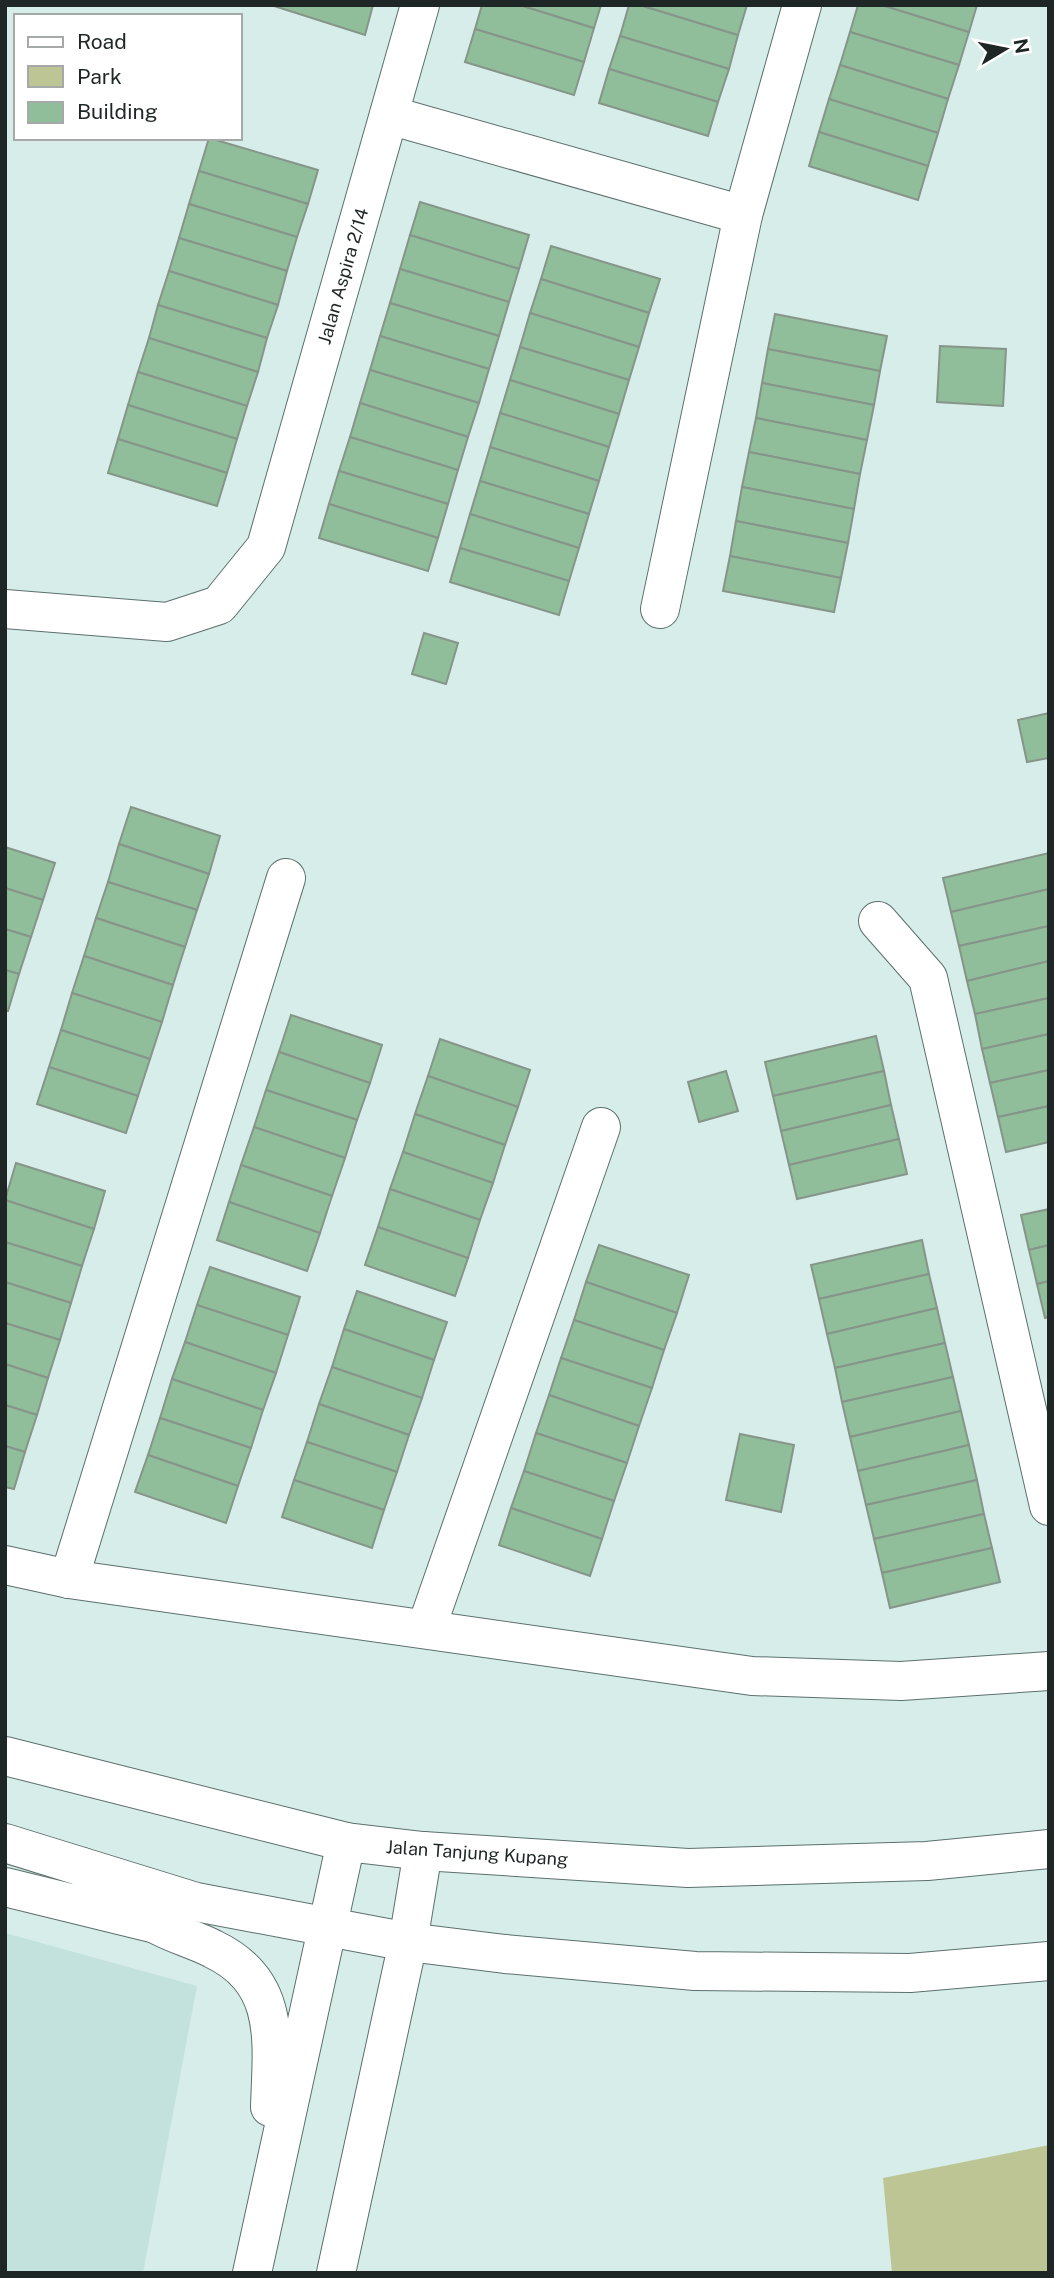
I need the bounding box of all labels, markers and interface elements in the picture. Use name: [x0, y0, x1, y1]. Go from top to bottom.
legend: [14, 14, 242, 140]
north arrow: [970, 14, 1040, 84]
text: Road: [77, 29, 127, 54]
text: N: [1010, 37, 1034, 55]
text: Park: [77, 64, 122, 89]
text: Building: [77, 99, 158, 124]
street label: Jalan Aspira 2/14: [314, 206, 372, 346]
street label: Jalan Tanjung Kupang: [385, 1836, 569, 1870]

